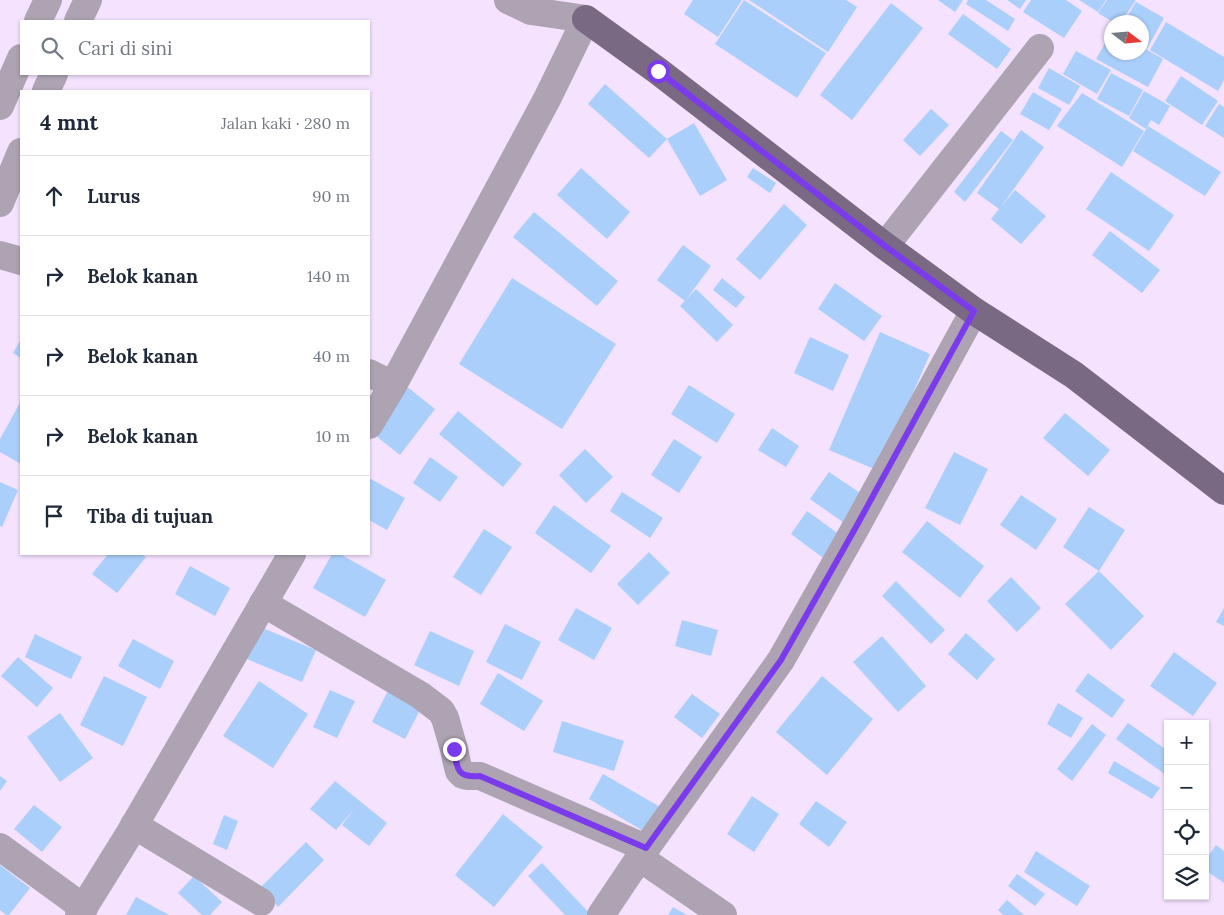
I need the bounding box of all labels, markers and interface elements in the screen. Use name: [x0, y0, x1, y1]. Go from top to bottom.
north arrow: [1104, 15, 1149, 60]
search box: [20, 20, 370, 75]
icon: search: [38, 34, 66, 62]
text: Cari di sini: [78, 36, 172, 60]
route start: [647, 60, 670, 83]
text: 4 mnt: [40, 109, 98, 136]
text: Jalan kaki · 280 m: [221, 113, 350, 133]
icon: ahead: [40, 182, 68, 210]
text: Lurus: [87, 184, 140, 208]
text: 90 m: [312, 186, 350, 206]
icon: right: [40, 262, 68, 290]
text: Belok kanan: [87, 264, 198, 288]
text: 140 m: [307, 266, 350, 286]
icon: right: [40, 342, 68, 370]
text: Belok kanan: [87, 344, 198, 368]
text: 40 m: [313, 346, 350, 366]
icon: right: [40, 422, 68, 450]
text: Belok kanan: [87, 424, 198, 448]
text: 10 m: [316, 426, 350, 446]
icon: arrive: [40, 502, 68, 530]
text: Tiba di tujuan: [87, 504, 213, 528]
map controls: [1164, 720, 1209, 900]
button: +: [1164, 720, 1209, 765]
route end: [443, 738, 466, 761]
button: −: [1164, 765, 1209, 810]
button: locate: [1164, 810, 1209, 855]
button: layers: [1164, 855, 1209, 900]

